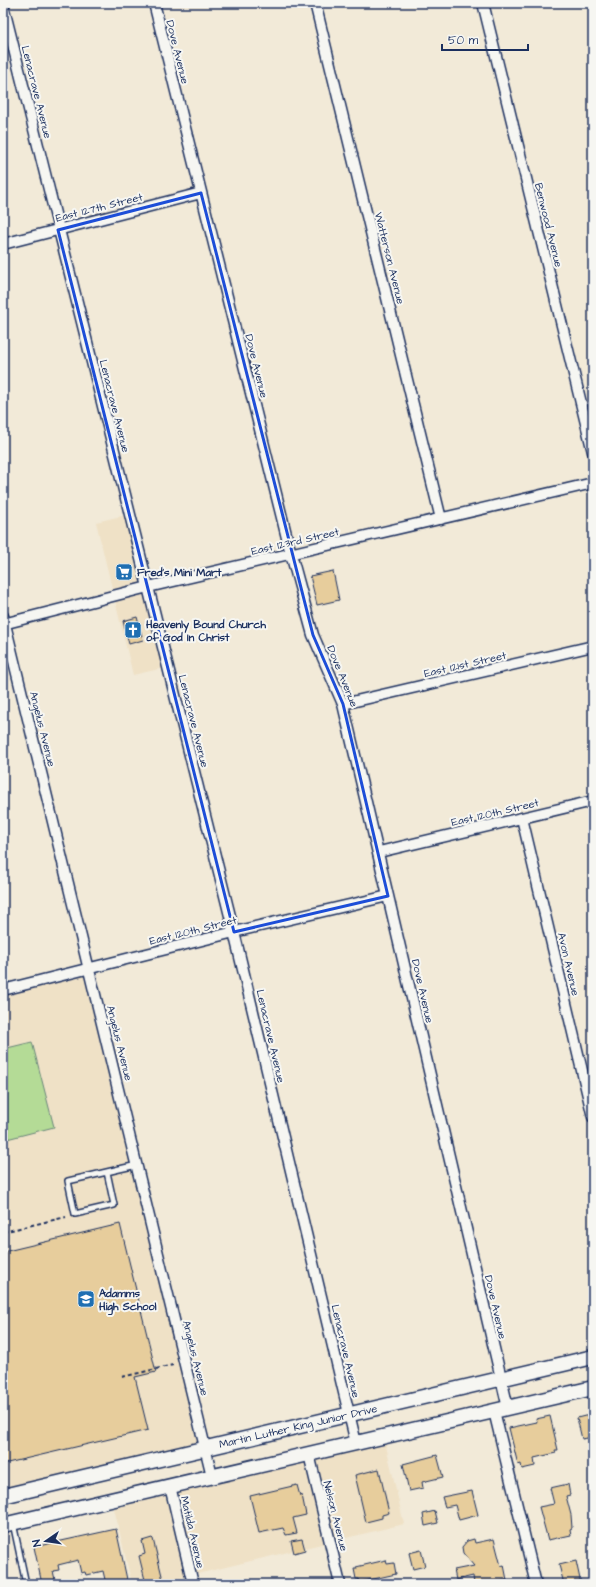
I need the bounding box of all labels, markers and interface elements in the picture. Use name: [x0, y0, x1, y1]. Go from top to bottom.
street label: Dove Avenue: [162, 19, 193, 86]
scale bar: [442, 26, 528, 52]
text: 50 m: [448, 32, 479, 49]
street label: Lenacrave Avenue: [18, 44, 55, 140]
street label: Benwood Avenue: [531, 181, 566, 269]
street label: East 127th Street: [54, 189, 145, 226]
street label: Watterson Avenue: [371, 211, 408, 306]
street label: Dove Avenue: [241, 333, 272, 400]
street label: Lenacrave Avenue: [96, 358, 133, 454]
street label: East 123rd Street: [250, 524, 341, 559]
supermarket icon: Fred's Mini Mart: [114, 562, 134, 582]
place label: Fred's Mini Mart: [137, 565, 222, 580]
place label: Heavenly Bound Church of God In Christ: [145, 617, 267, 645]
church icon: Heavenly Bound Church of God In Christ: [123, 620, 143, 640]
street label: Dove Avenue: [323, 643, 362, 709]
street label: East 121st Street: [423, 648, 508, 681]
street label: Lenacrave Avenue: [175, 673, 212, 769]
street label: Angelus Avenue: [25, 690, 59, 769]
street label: East 120th Street: [450, 795, 541, 830]
street label: East 120th Street: [148, 912, 239, 949]
street label: Avon Avenue: [554, 931, 583, 997]
street label: Dove Avenue: [408, 958, 437, 1025]
street label: Lenacrave Avenue: [253, 988, 289, 1084]
street label: Angelus Avenue: [102, 1004, 136, 1083]
street label: Dove Avenue: [481, 1274, 510, 1341]
place label: Adamms High School: [98, 1286, 157, 1316]
school or university icon: Adamms High School: [76, 1289, 96, 1309]
street label: Lenacrave Avenue: [328, 1303, 364, 1399]
street label: Angelus Avenue: [178, 1319, 212, 1398]
street label: Martin Luther King Junior Drive: [218, 1401, 379, 1453]
street label: Nelson Avenue: [320, 1479, 352, 1553]
street label: Matilda Avenue: [177, 1494, 208, 1570]
north arrow: [26, 1521, 66, 1561]
text: N: [29, 1538, 45, 1548]

